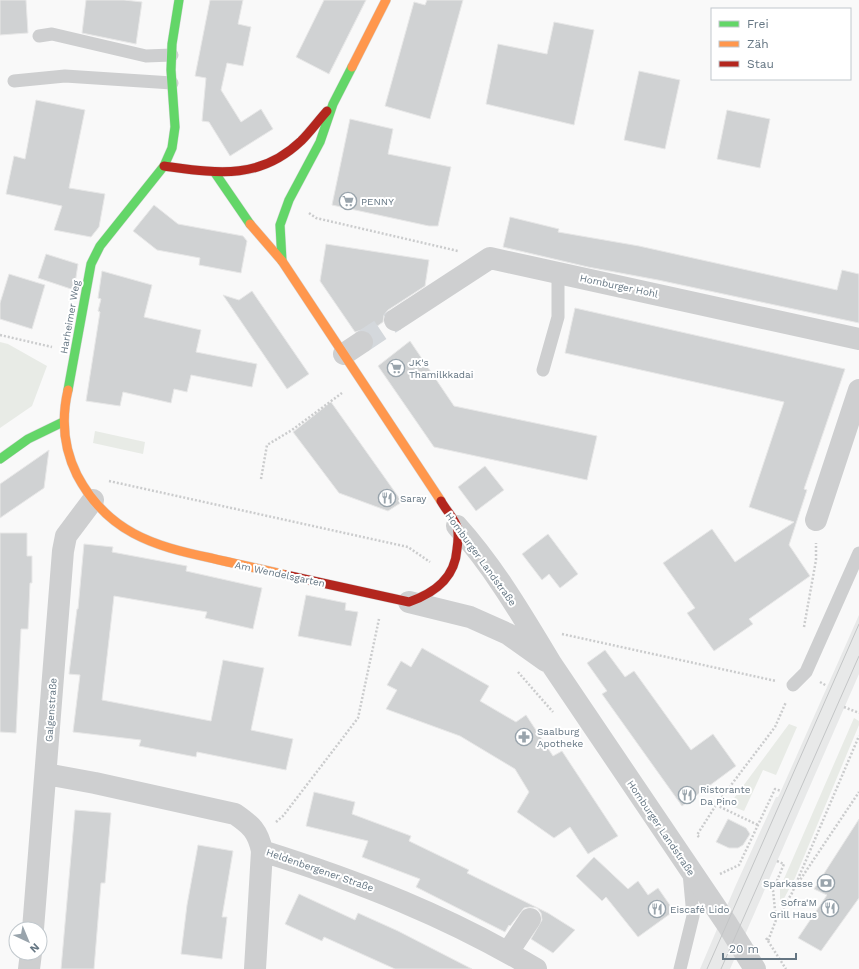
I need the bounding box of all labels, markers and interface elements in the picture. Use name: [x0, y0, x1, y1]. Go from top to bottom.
legend: [711, 8, 851, 80]
text: Frei: [747, 17, 769, 31]
text: Zäh: [747, 37, 769, 51]
text: Stau: [747, 57, 774, 71]
supermarket icon: PENNY: [338, 191, 358, 211]
place label: PENNY: [361, 196, 394, 207]
street label: Homburger Hohl: [579, 272, 659, 300]
street label: Harheimer Weg: [58, 279, 82, 355]
place label: JK's Thamilkkadai: [409, 357, 473, 380]
supermarket icon: JK's Thamilkkadai: [386, 358, 406, 378]
restaurant icon: Saray: [377, 488, 397, 508]
place label: Saray: [400, 493, 427, 504]
street label: Homburger Landstraße: [443, 510, 519, 608]
street label: Am Wendelsgarten: [234, 559, 326, 589]
street label: Galgenstraße: [43, 677, 59, 742]
place label: Saalburg Apotheke: [537, 726, 583, 749]
pharmacy icon: Saalburg Apotheke: [514, 727, 534, 747]
street label: Homburger Landstraße: [625, 778, 697, 878]
place label: Ristorante Da Pino: [700, 784, 751, 807]
restaurant icon: Ristorante Da Pino: [677, 785, 697, 805]
street label: Heldenbergener Straße: [265, 846, 375, 894]
bank icon: Sparkasse: [816, 873, 836, 893]
place label: Sparkasse: [763, 878, 813, 889]
place label: Sofra'M Grill Haus: [769, 897, 817, 920]
restaurant icon: Sofra'M Grill Haus: [820, 898, 840, 918]
restaurant icon: Eiscafé Lido: [647, 899, 667, 919]
place label: Eiscafé Lido: [670, 904, 729, 915]
north arrow: [8, 921, 48, 961]
scale bar: [723, 935, 796, 961]
text: N: [27, 940, 42, 955]
text: 20 m: [729, 942, 759, 956]

